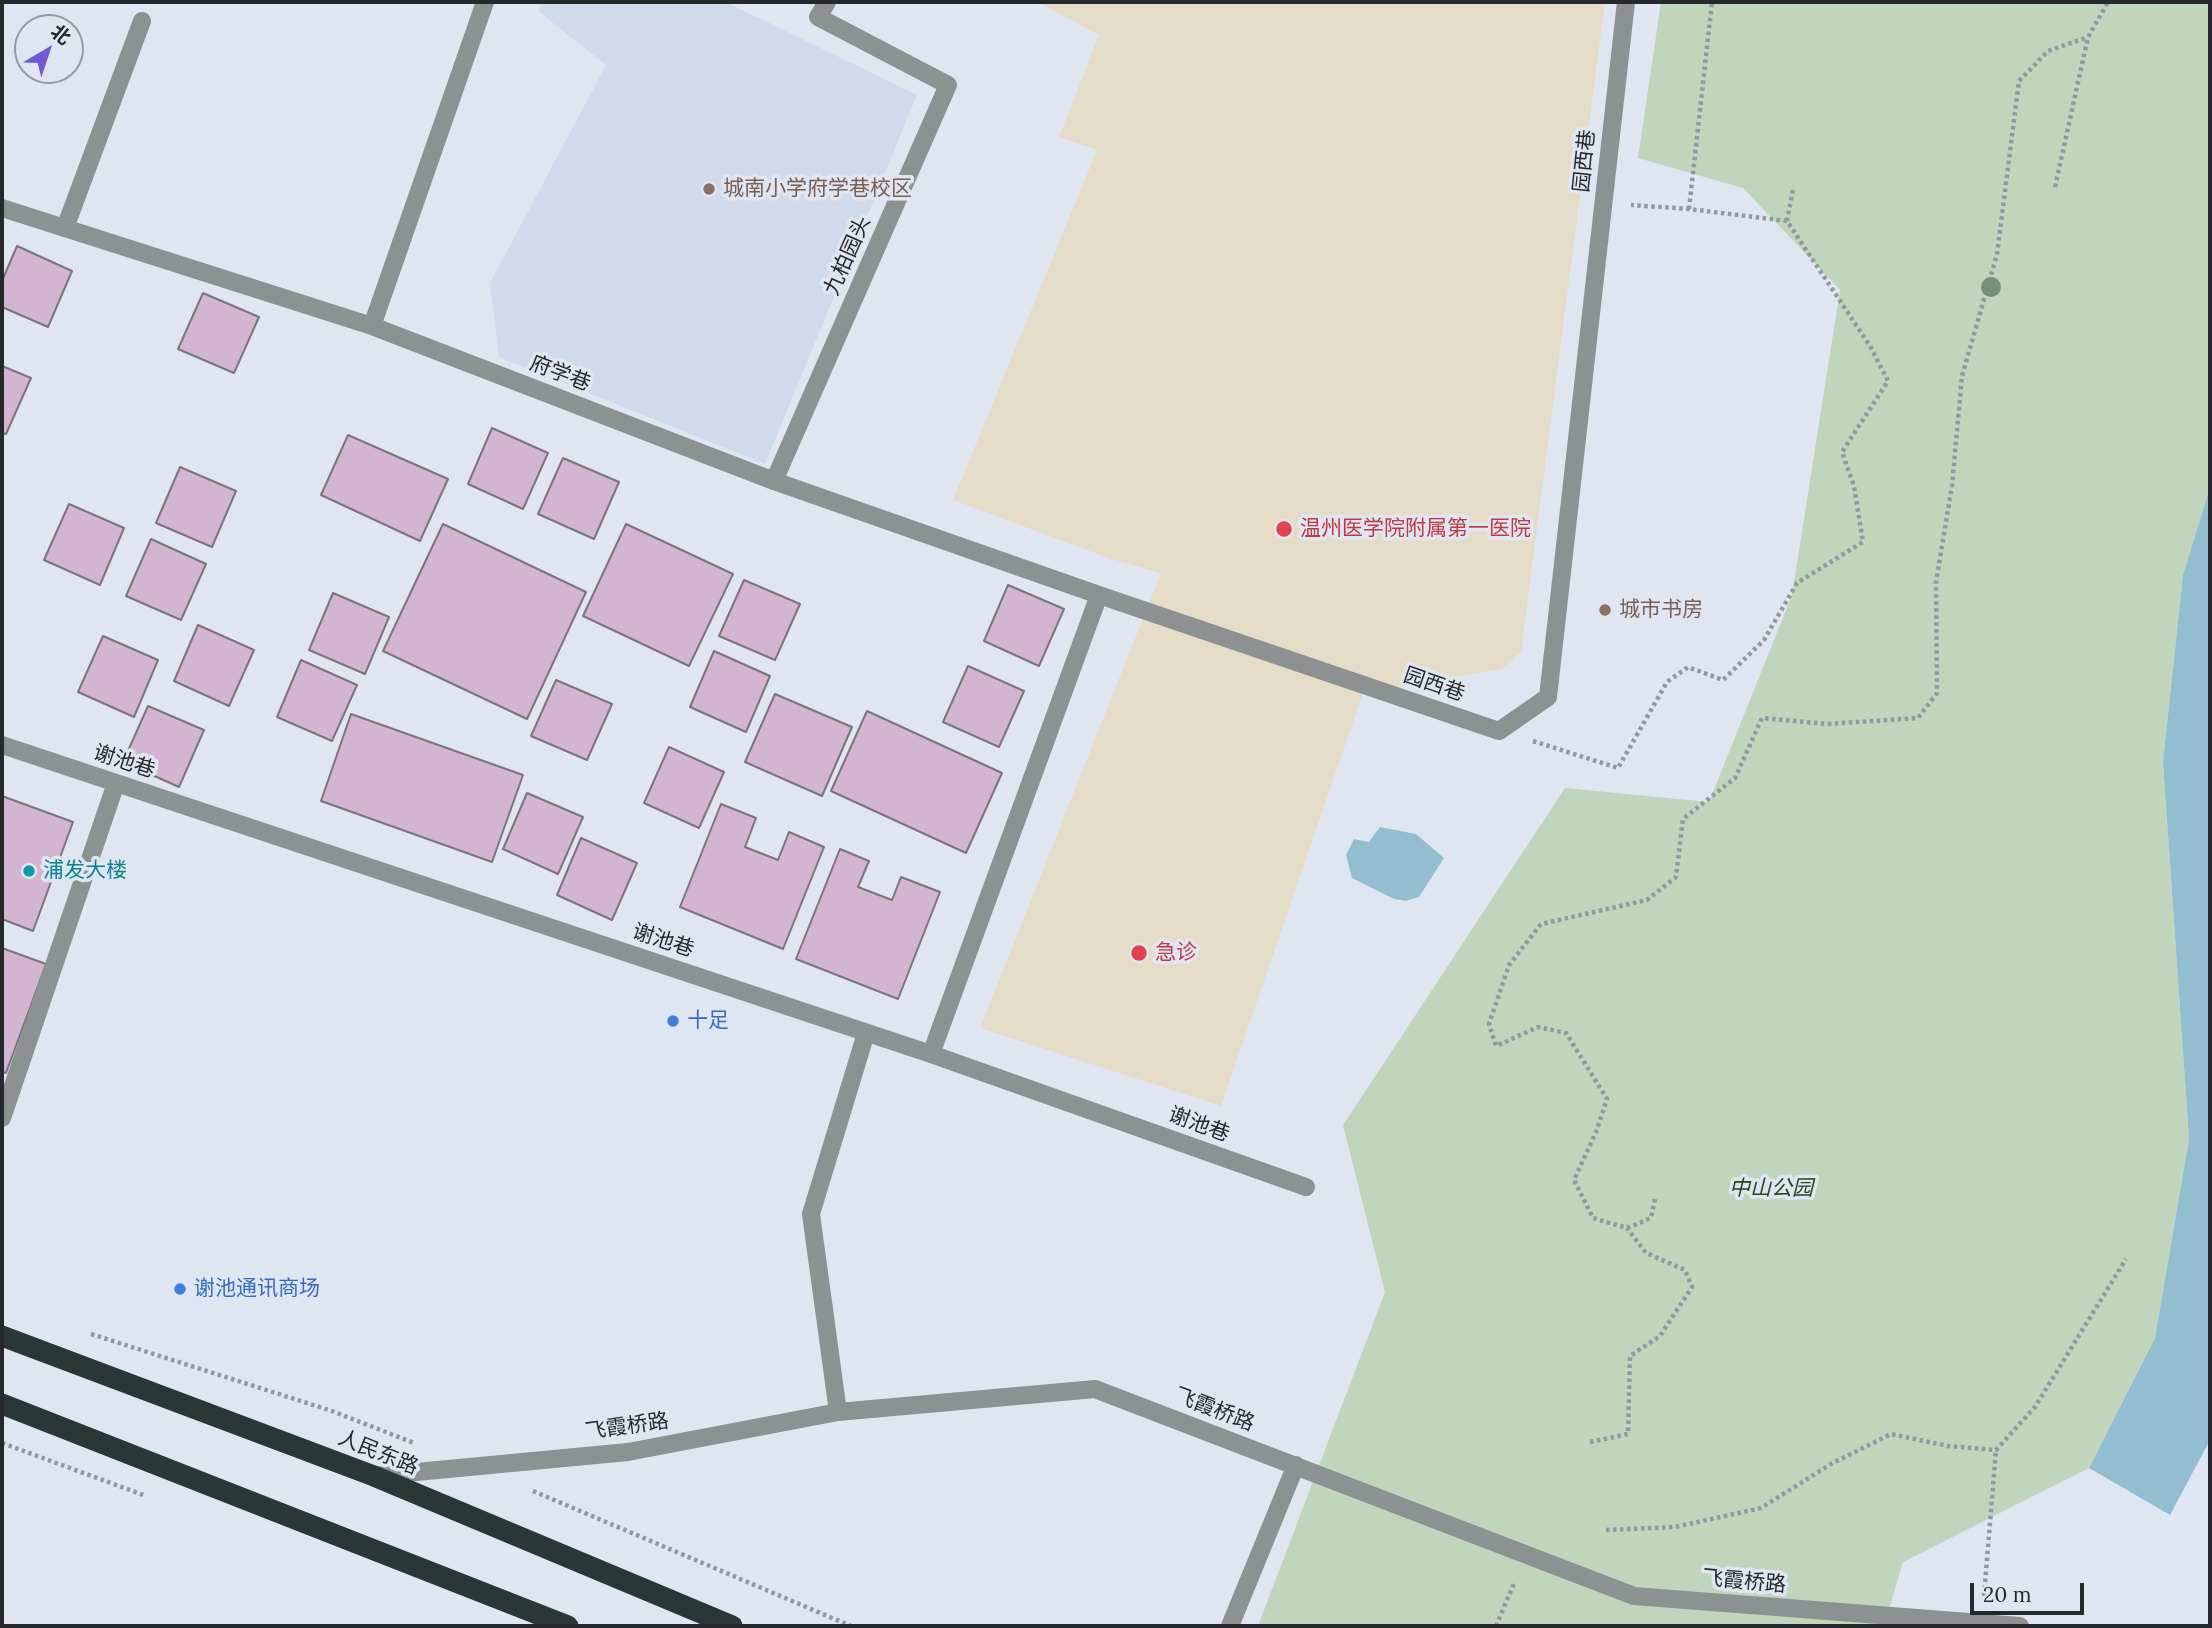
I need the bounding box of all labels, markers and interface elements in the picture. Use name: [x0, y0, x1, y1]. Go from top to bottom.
north arrow: [14, 14, 84, 84]
text: 北: [46, 19, 76, 50]
street label: 园西巷: [1569, 128, 1601, 194]
place label: 城南小学府学巷校区: [723, 176, 912, 202]
marker: 城南小学府学巷校区: [701, 181, 717, 197]
street label: 九柏园头: [819, 213, 877, 299]
street label: 府学巷: [526, 351, 594, 397]
place label: 温州医学院附属第一医院: [1300, 516, 1531, 542]
marker: 温州医学院附属第一医院: [1274, 519, 1294, 539]
place label: 城市书房: [1619, 597, 1703, 623]
marker: 城市书房: [1597, 602, 1613, 618]
street label: 园西巷: [1400, 663, 1468, 707]
street label: 谢池巷: [90, 740, 158, 784]
place label: 浦发大楼: [43, 858, 127, 884]
marker: 浦发大楼: [21, 863, 37, 879]
street label: 谢池巷: [629, 919, 697, 963]
place label: 急诊: [1155, 940, 1197, 966]
marker: 急诊: [1129, 943, 1149, 963]
place label: 十足: [687, 1008, 729, 1034]
marker: 十足: [665, 1013, 681, 1029]
street label: 谢池巷: [1165, 1102, 1233, 1148]
park label: 中山公园: [1729, 1176, 1813, 1202]
place label: 谢池通讯商场: [194, 1276, 320, 1302]
marker: 谢池通讯商场: [172, 1281, 188, 1297]
street label: 飞霞桥路: [1170, 1383, 1258, 1437]
street label: 飞霞桥路: [584, 1409, 670, 1445]
street label: 人民东路: [334, 1426, 422, 1480]
street label: 飞霞桥路: [1701, 1566, 1787, 1598]
scale bar: [1974, 1568, 2088, 1612]
text: 20 m: [1983, 1581, 2032, 1608]

